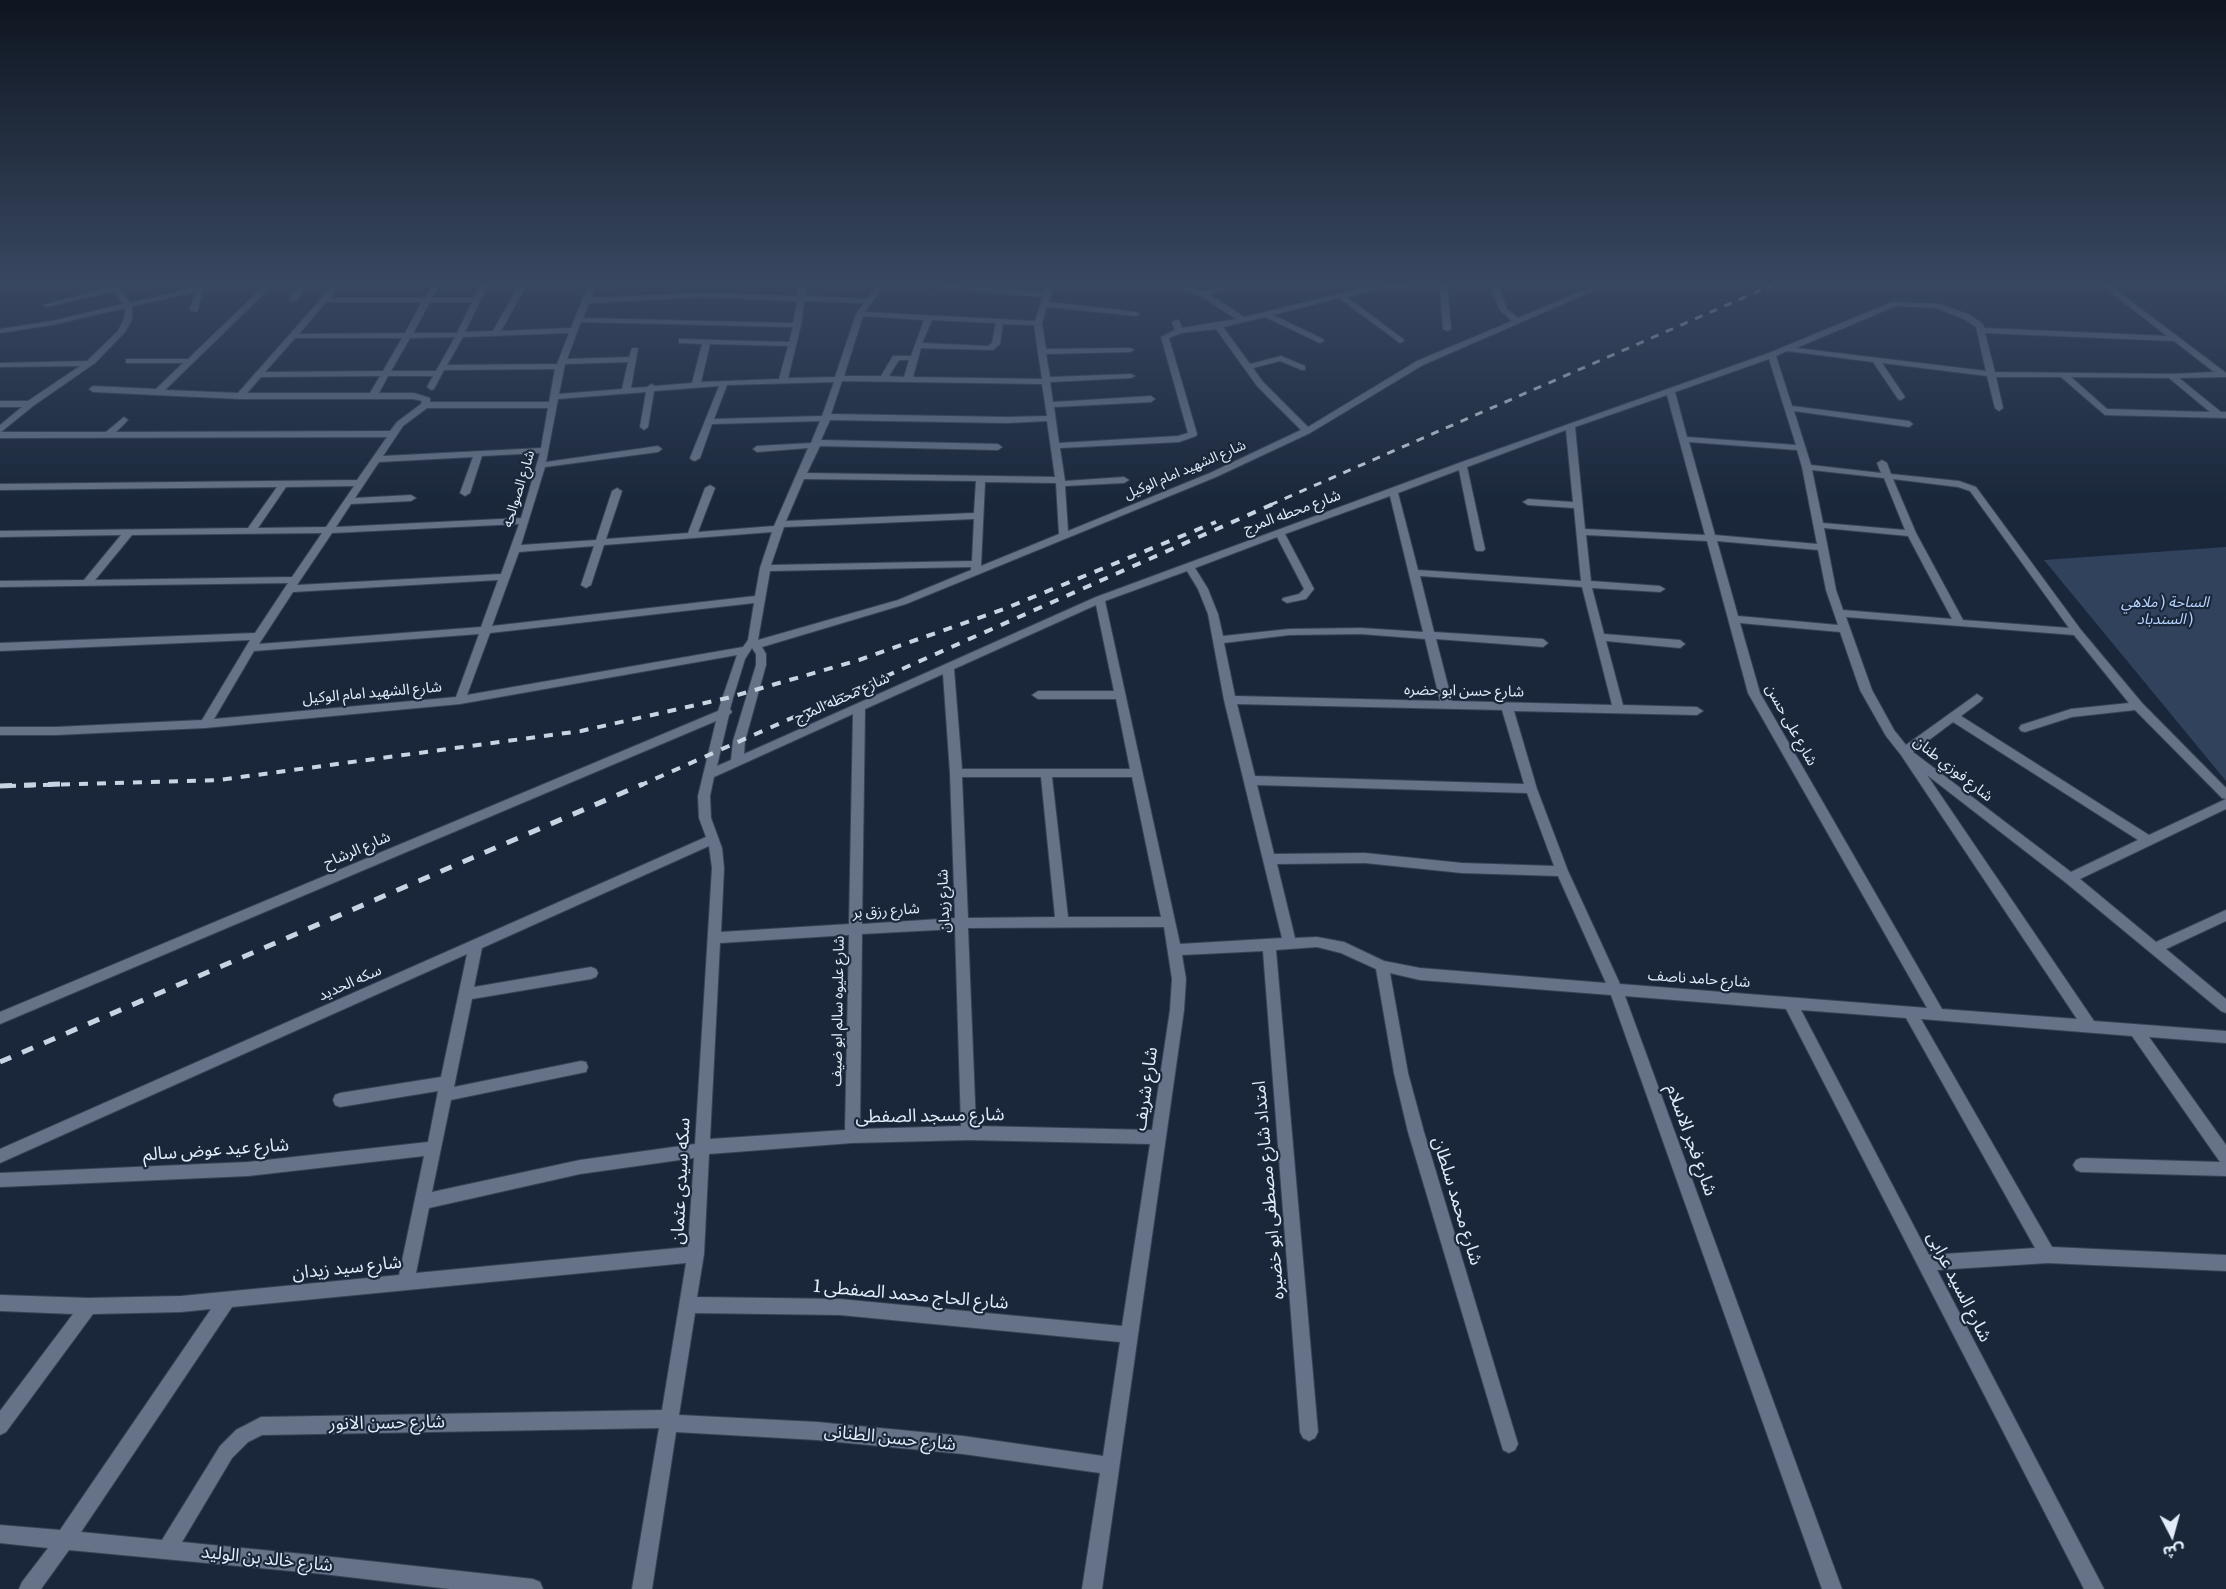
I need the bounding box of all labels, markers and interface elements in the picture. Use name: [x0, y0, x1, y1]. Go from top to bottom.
street label: شارع الشهيد امام الوكيل: [1122, 437, 1248, 503]
street label: شارع الصوالحه: [499, 448, 539, 530]
street label: شارع محطه المرج: [1241, 486, 1343, 538]
park label: الساحة ( ملاهي السندباد ): [2121, 594, 2209, 629]
street label: شارع محطه المرج: [792, 669, 892, 727]
street label: شارع الشهيد امام الوكيل: [301, 678, 443, 708]
street label: شارع حسن ابو حضره: [1404, 681, 1524, 701]
street label: شارع على حسن: [1761, 681, 1821, 769]
street label: شارع فوزي طنان: [1910, 732, 1996, 806]
street label: شارع الرشاح: [321, 828, 393, 872]
street label: شارع زيدان: [934, 869, 954, 933]
street label: شارع رزق بر: [852, 900, 920, 922]
street label: شارع عليوه سالم ابو ضيف: [828, 935, 848, 1087]
street label: سكه الحديد: [316, 961, 384, 1005]
street label: شارع حامد ناصف: [1647, 966, 1751, 992]
street label: شارع شريف: [1129, 1046, 1163, 1132]
street label: امتداد شارع مصطفى ابو خضيره: [1249, 1080, 1289, 1300]
street label: شارع فجر الاسلام: [1661, 1081, 1721, 1199]
street label: شارع مسجد الصفطى: [855, 1104, 1005, 1128]
street label: سكه سيدى عثمان: [667, 1117, 695, 1245]
street label: شارع عيد عوض سالم: [142, 1134, 290, 1166]
street label: شارع محمد سلطان: [1427, 1134, 1487, 1268]
street label: شارع السيد عرابى: [1922, 1228, 1996, 1346]
street label: شارع سيد زيدان: [291, 1251, 403, 1285]
street label: شارع الحاج محمد الصفطى 1: [813, 1276, 1009, 1314]
street label: شارع حسن الانور: [329, 1411, 445, 1435]
street label: شارع حسن الطنانى: [823, 1420, 957, 1456]
north arrow: [2142, 1505, 2202, 1565]
text: ش: [2162, 1540, 2186, 1566]
street label: شارع خالد بن الوليد: [200, 1541, 334, 1577]

